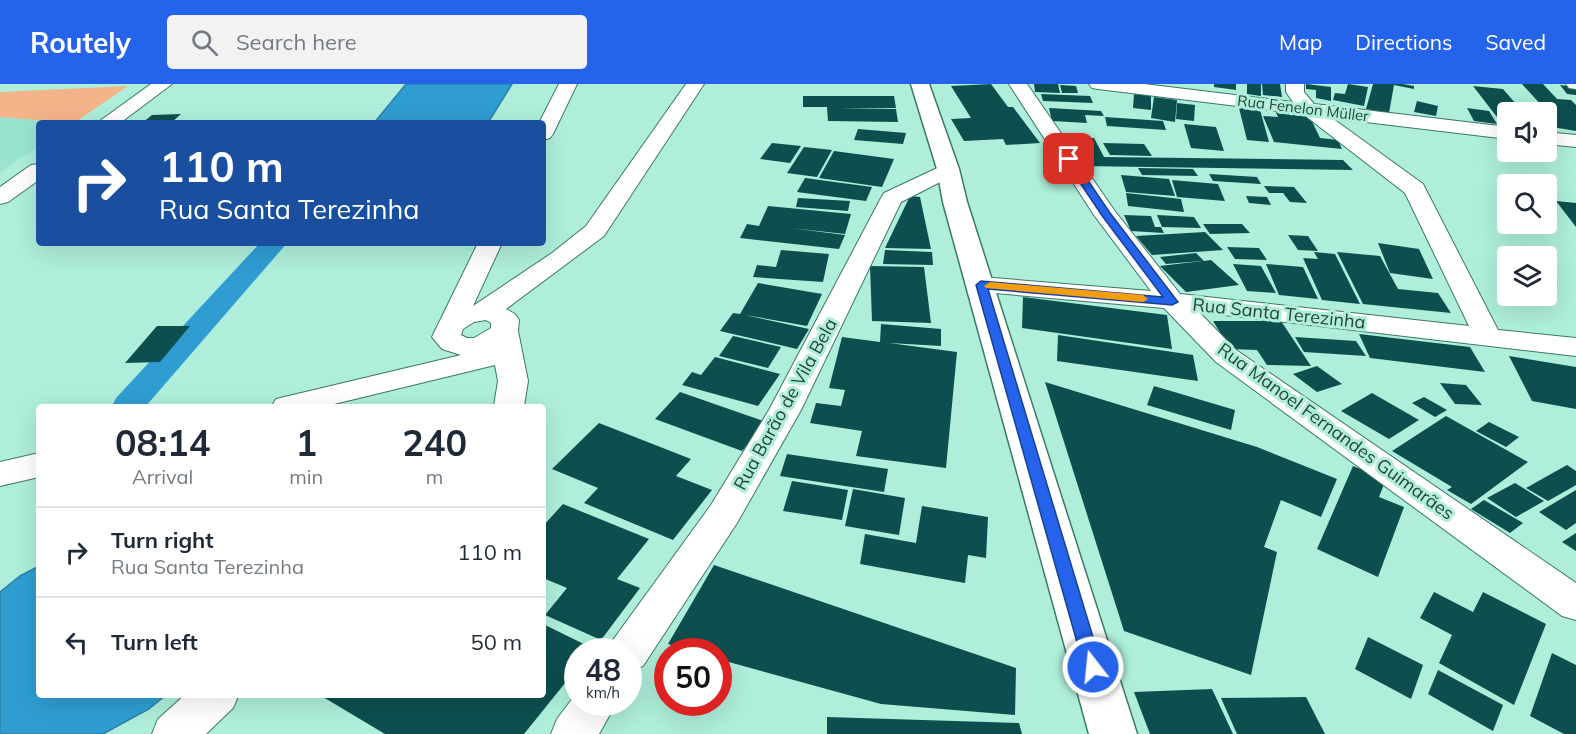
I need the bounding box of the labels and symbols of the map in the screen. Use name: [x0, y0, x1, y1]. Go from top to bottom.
street label: Rua Fenelon Müller: [1236, 91, 1370, 126]
pin: [1043, 133, 1094, 184]
street label: Rua Santa Terezinha: [1191, 292, 1367, 334]
street label: Rua Barão de Vila Bela: [728, 314, 842, 494]
street label: Rua Manoel Fernandes Guimarães: [1213, 337, 1459, 525]
position arrow: [1061, 635, 1125, 699]
speed limit sign: 50: [654, 638, 732, 716]

